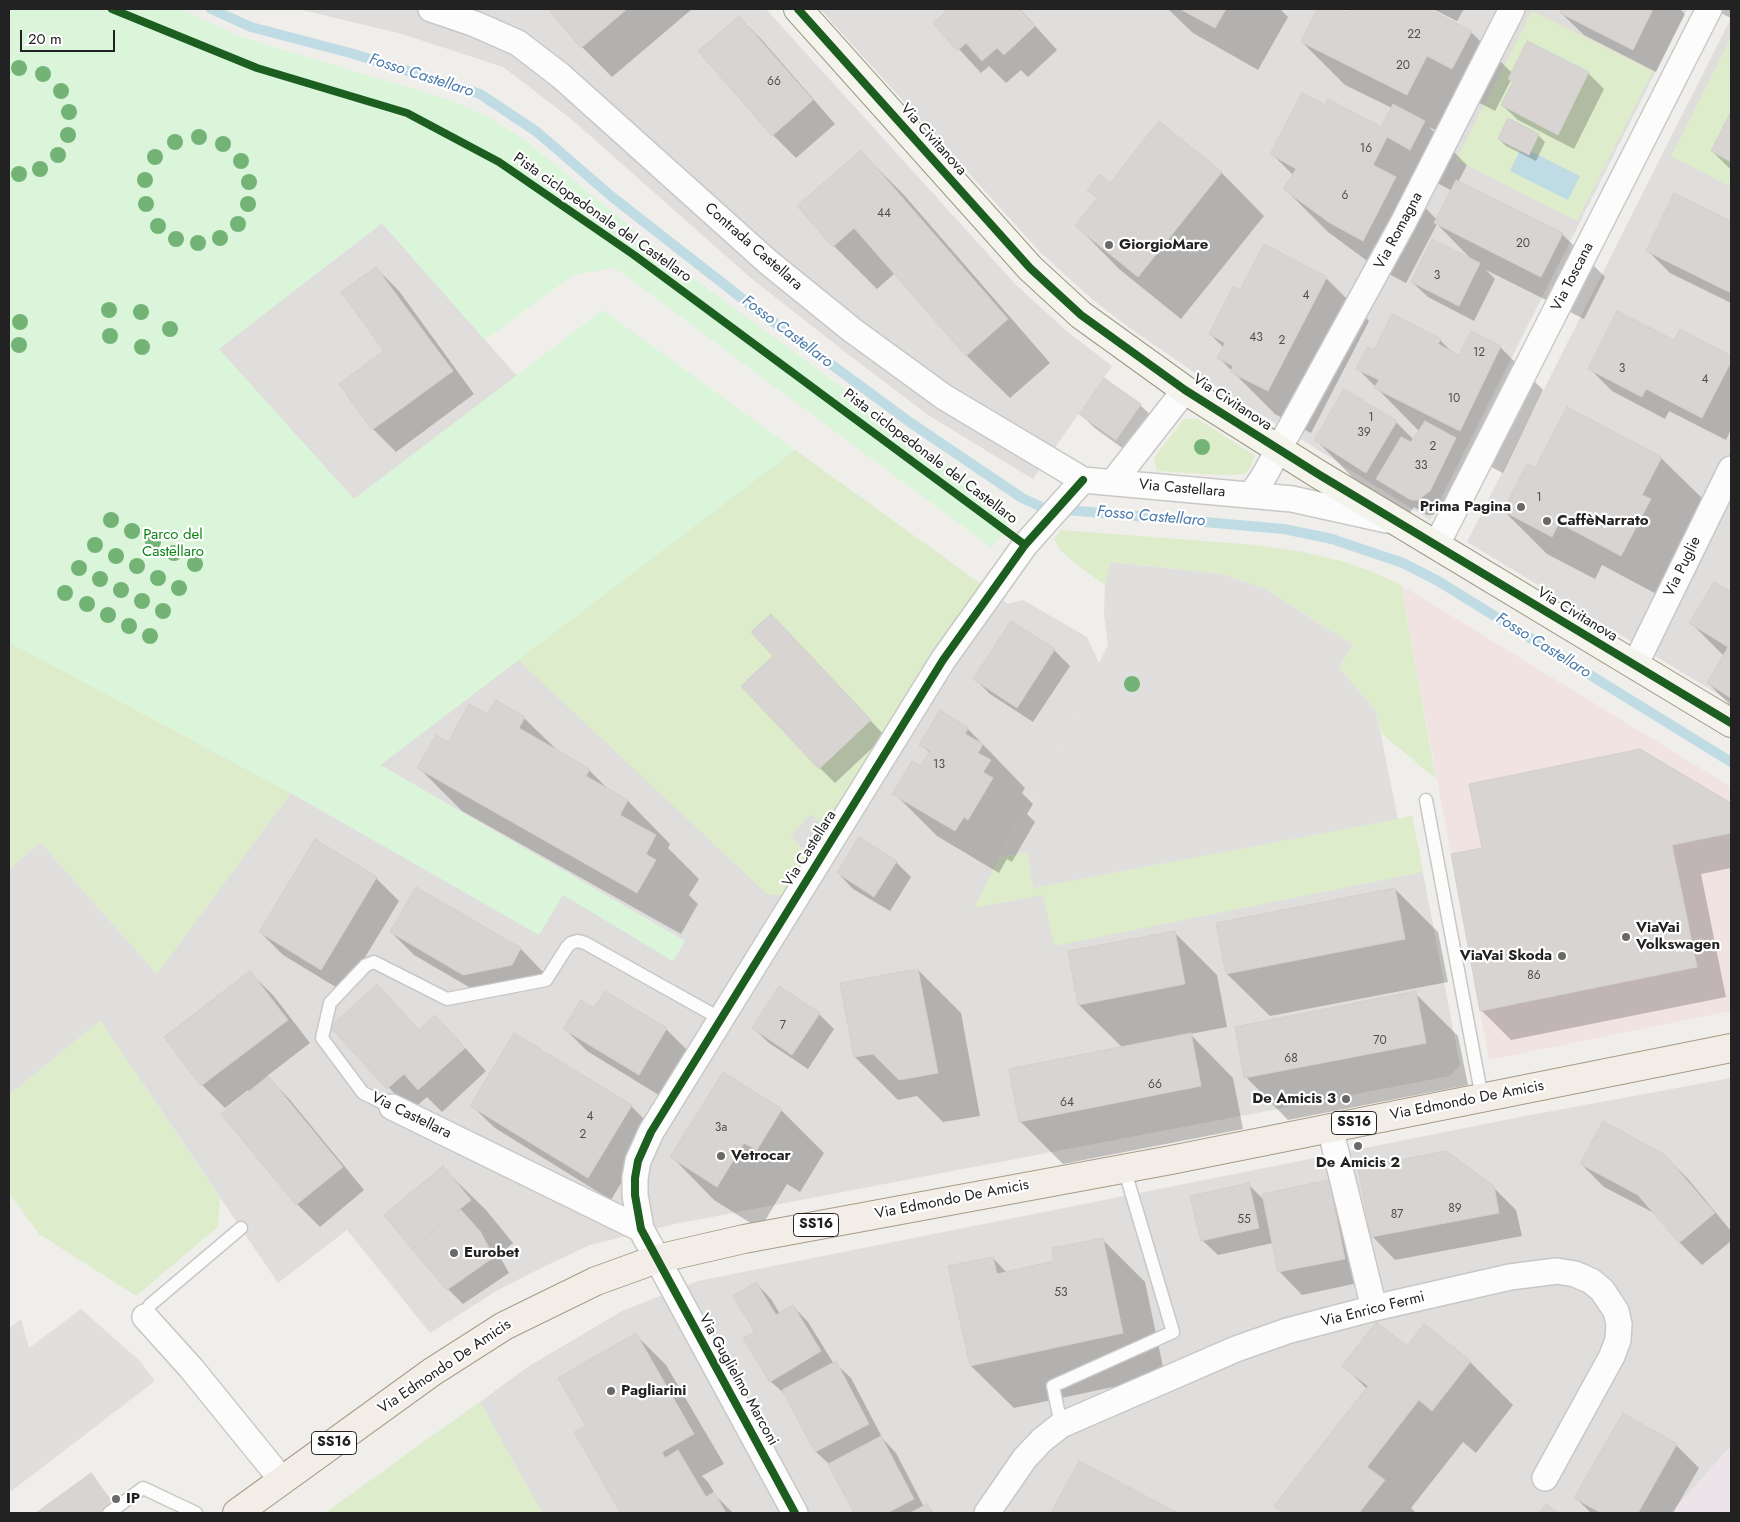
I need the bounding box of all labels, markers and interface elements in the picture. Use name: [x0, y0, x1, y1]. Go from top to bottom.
scale bar: [22, 20, 118, 52]
text: 20 m: [28, 28, 62, 50]
house number: 22: [1407, 28, 1421, 42]
water label: Fosso Castellaro: [366, 50, 476, 102]
house number: 20: [1396, 59, 1410, 73]
house number: 66: [767, 75, 781, 89]
street label: Via Civitanova: [896, 100, 970, 180]
house number: 16: [1360, 142, 1372, 156]
street label: Pista ciclopedonale del Castellaro: [509, 149, 695, 287]
house number: 6: [1342, 189, 1348, 203]
street label: Via Romagna: [1371, 189, 1427, 273]
street label: Contrada Castellara: [700, 200, 806, 294]
house number: 44: [877, 207, 891, 221]
place label: GiorgioMare: [1119, 236, 1208, 254]
house number: 20: [1516, 237, 1530, 251]
marker: GiorgioMare: [1103, 239, 1115, 251]
street label: Via Toscana: [1548, 240, 1598, 314]
house number: 3: [1434, 269, 1440, 283]
house number: 4: [1303, 289, 1309, 303]
water label: Fosso Castellaro: [738, 292, 836, 372]
house number: 43: [1249, 331, 1263, 345]
house number: 2: [1279, 334, 1285, 348]
house number: 12: [1473, 346, 1485, 360]
house number: 3: [1619, 362, 1625, 376]
street label: Via Civitanova: [1189, 371, 1275, 435]
house number: 4: [1702, 373, 1708, 387]
street label: Pista ciclopedonale del Castellaro: [839, 386, 1021, 528]
house number: 10: [1448, 392, 1460, 406]
house number: 1: [1368, 411, 1374, 425]
house number: 39: [1357, 426, 1371, 440]
house number: 2: [1430, 440, 1436, 454]
house number: 33: [1414, 459, 1428, 473]
street label: Via Castellara: [1138, 476, 1226, 502]
house number: 1: [1536, 491, 1542, 505]
place label: Prima Pagina: [1420, 498, 1511, 516]
marker: Prima Pagina: [1515, 501, 1527, 513]
water label: Fosso Castellaro: [1096, 503, 1206, 531]
place label: CaffèNarrato: [1557, 512, 1649, 530]
marker: CaffèNarrato: [1541, 515, 1553, 527]
park label: Parco del Castellaro: [142, 526, 204, 561]
street label: Via Puglie: [1661, 534, 1705, 600]
street label: Via Civitanova: [1534, 584, 1620, 646]
water label: Fosso Castellaro: [1492, 609, 1594, 683]
house number: 13: [933, 758, 945, 772]
street label: Via Castellara: [779, 807, 841, 891]
place label: ViaVai Volkswagen: [1636, 919, 1720, 954]
marker: ViaVai Volkswagen: [1620, 931, 1632, 943]
place label: ViaVai Skoda: [1460, 947, 1552, 965]
marker: ViaVai Skoda: [1556, 950, 1568, 962]
house number: 86: [1527, 969, 1541, 983]
house number: 7: [780, 1019, 786, 1033]
house number: 70: [1373, 1034, 1387, 1048]
house number: 68: [1284, 1052, 1298, 1066]
street label: Via Edmondo De Amicis: [1389, 1077, 1545, 1125]
house number: 66: [1148, 1078, 1162, 1092]
street label: Via Castellara: [368, 1089, 454, 1143]
place label: De Amicis 3: [1252, 1090, 1336, 1108]
marker: De Amicis 3: [1340, 1093, 1352, 1105]
house number: 64: [1060, 1096, 1074, 1110]
house number: 4: [587, 1110, 593, 1124]
road number: SS16: [1332, 1112, 1376, 1134]
house number: 3a: [715, 1121, 727, 1135]
house number: 2: [580, 1128, 586, 1142]
marker: De Amicis 2: [1352, 1140, 1364, 1152]
place label: Vetrocar: [731, 1147, 791, 1165]
marker: Vetrocar: [715, 1150, 727, 1162]
place label: De Amicis 2: [1316, 1154, 1400, 1172]
street label: Via Edmondo De Amicis: [874, 1176, 1030, 1224]
house number: 89: [1448, 1202, 1462, 1216]
house number: 87: [1391, 1208, 1403, 1222]
house number: 55: [1237, 1213, 1251, 1227]
road number: SS16: [794, 1214, 838, 1236]
place label: Eurobet: [464, 1244, 519, 1262]
marker: Eurobet: [448, 1247, 460, 1259]
house number: 53: [1054, 1286, 1068, 1300]
street label: Via Enrico Fermi: [1319, 1288, 1427, 1332]
street label: Via Guglielmo Marconi: [694, 1311, 782, 1449]
street label: Via Edmondo De Amicis: [375, 1316, 515, 1418]
place label: Pagliarini: [621, 1382, 686, 1400]
marker: Pagliarini: [605, 1385, 617, 1397]
road number: SS16: [312, 1432, 356, 1455]
place label: IP: [126, 1490, 140, 1508]
marker: IP: [110, 1493, 122, 1505]

